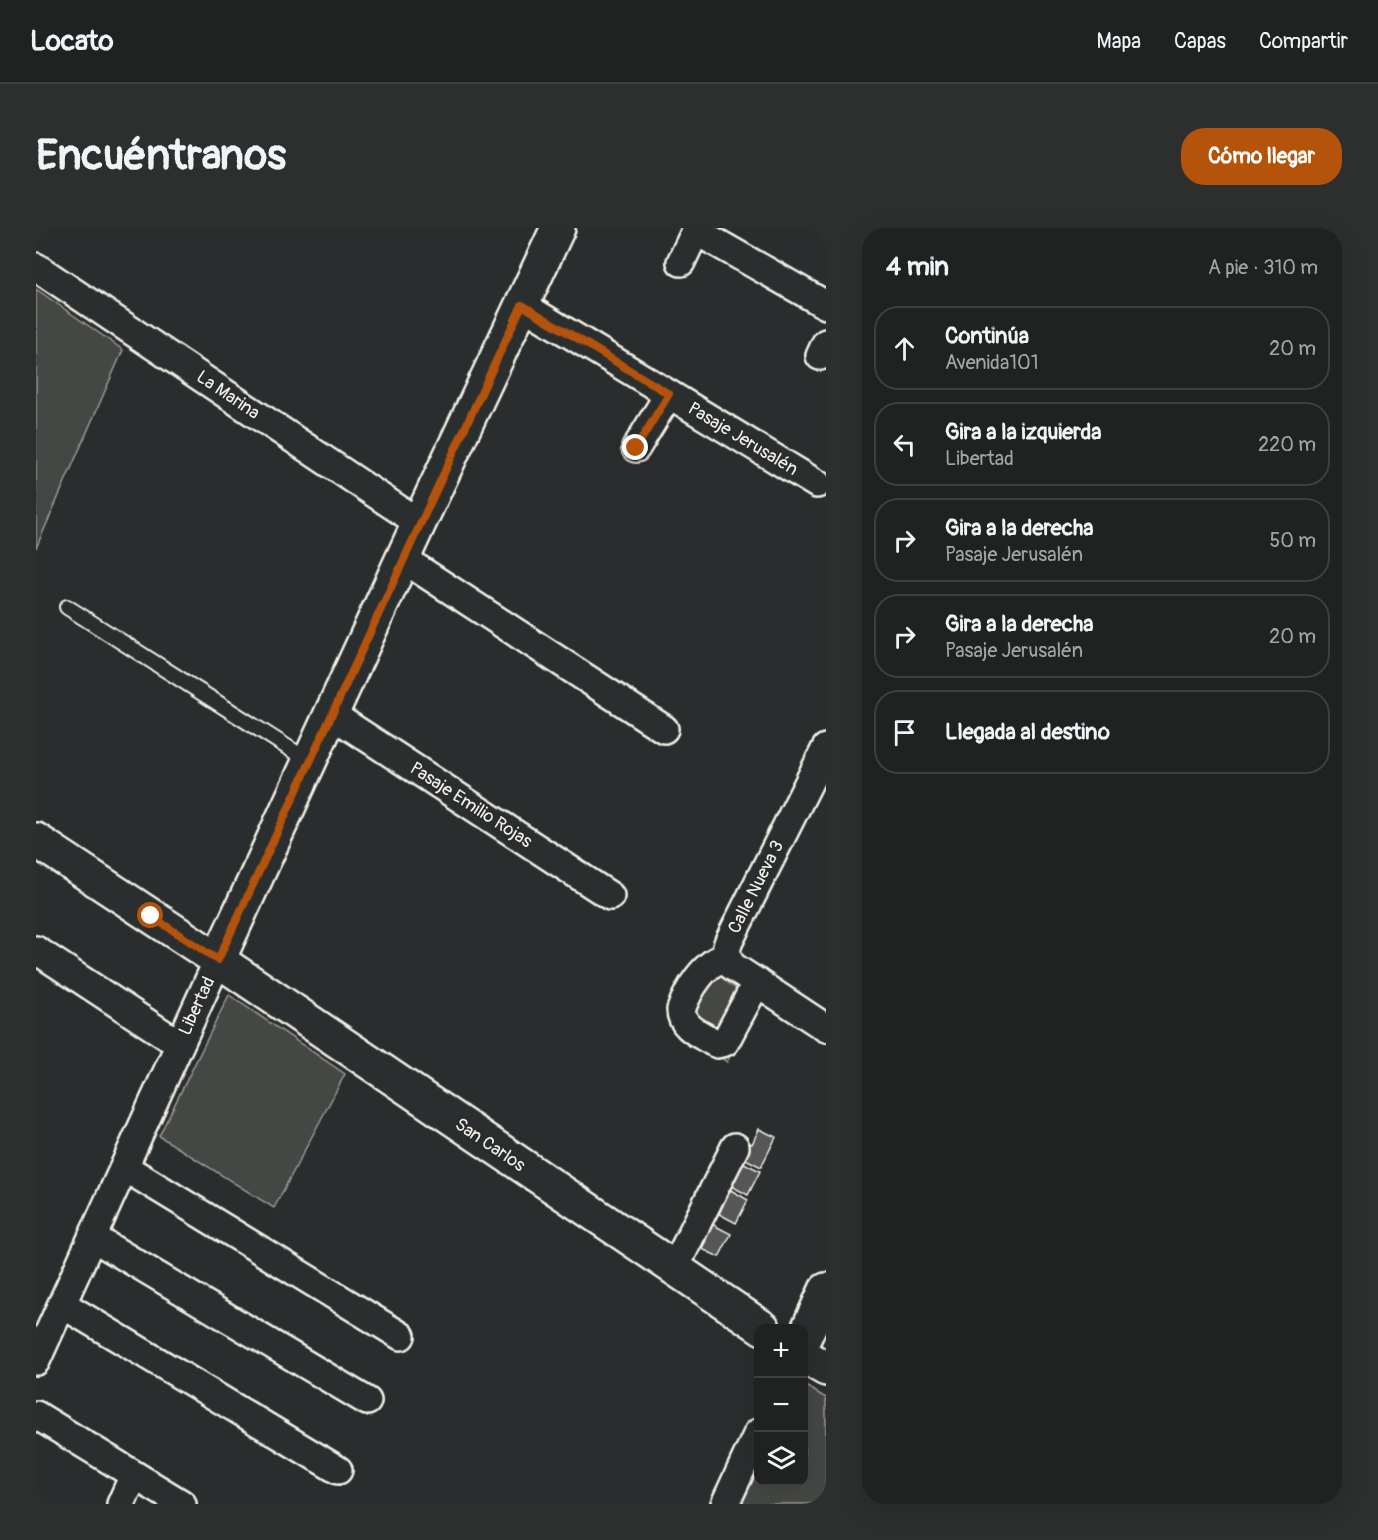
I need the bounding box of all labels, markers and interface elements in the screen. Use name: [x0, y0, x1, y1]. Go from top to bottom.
text: Locato: [30, 24, 114, 59]
text: Mapa: [1097, 28, 1141, 55]
text: Capas: [1174, 28, 1226, 55]
text: Compartir: [1259, 28, 1348, 55]
button: Cómo llegar: [1181, 128, 1342, 185]
text: Encuéntranos: [36, 130, 286, 182]
text: 4 min: [886, 251, 949, 283]
text: A pie · 310 m: [1208, 255, 1318, 280]
text: Continúa: [945, 322, 1029, 350]
icon: ahead: [888, 332, 921, 365]
text: 20 m: [1269, 336, 1316, 361]
text: Avenida101: [945, 350, 1039, 375]
street label: La Marina: [192, 365, 264, 425]
street label: Pasaje Jerusalén: [684, 397, 802, 481]
text: Gira a la izquierda: [945, 418, 1102, 446]
icon: left: [888, 428, 921, 461]
text: 220 m: [1258, 432, 1316, 457]
route end: [622, 434, 648, 460]
text: Libertad: [945, 446, 1014, 471]
text: Gira a la derecha: [945, 514, 1093, 542]
icon: right: [888, 524, 921, 557]
text: 50 m: [1269, 528, 1316, 553]
text: Pasaje Jerusalén: [945, 542, 1083, 567]
text: Gira a la derecha: [945, 610, 1093, 638]
icon: right: [888, 620, 921, 653]
text: 20 m: [1269, 624, 1316, 649]
text: Pasaje Jerusalén: [945, 638, 1083, 663]
icon: arrive: [888, 716, 921, 749]
text: Llegada al destino: [945, 718, 1110, 746]
street label: Pasaje Emilio Rojas: [406, 757, 536, 853]
street label: Calle Nueva 3: [723, 837, 789, 937]
route start: [137, 902, 163, 928]
street label: Libertad: [173, 973, 221, 1039]
street label: San Carlos: [450, 1113, 530, 1177]
map controls: [754, 1324, 808, 1486]
button: +: [754, 1324, 808, 1378]
button: −: [754, 1378, 808, 1432]
button: layers: [754, 1432, 808, 1486]

